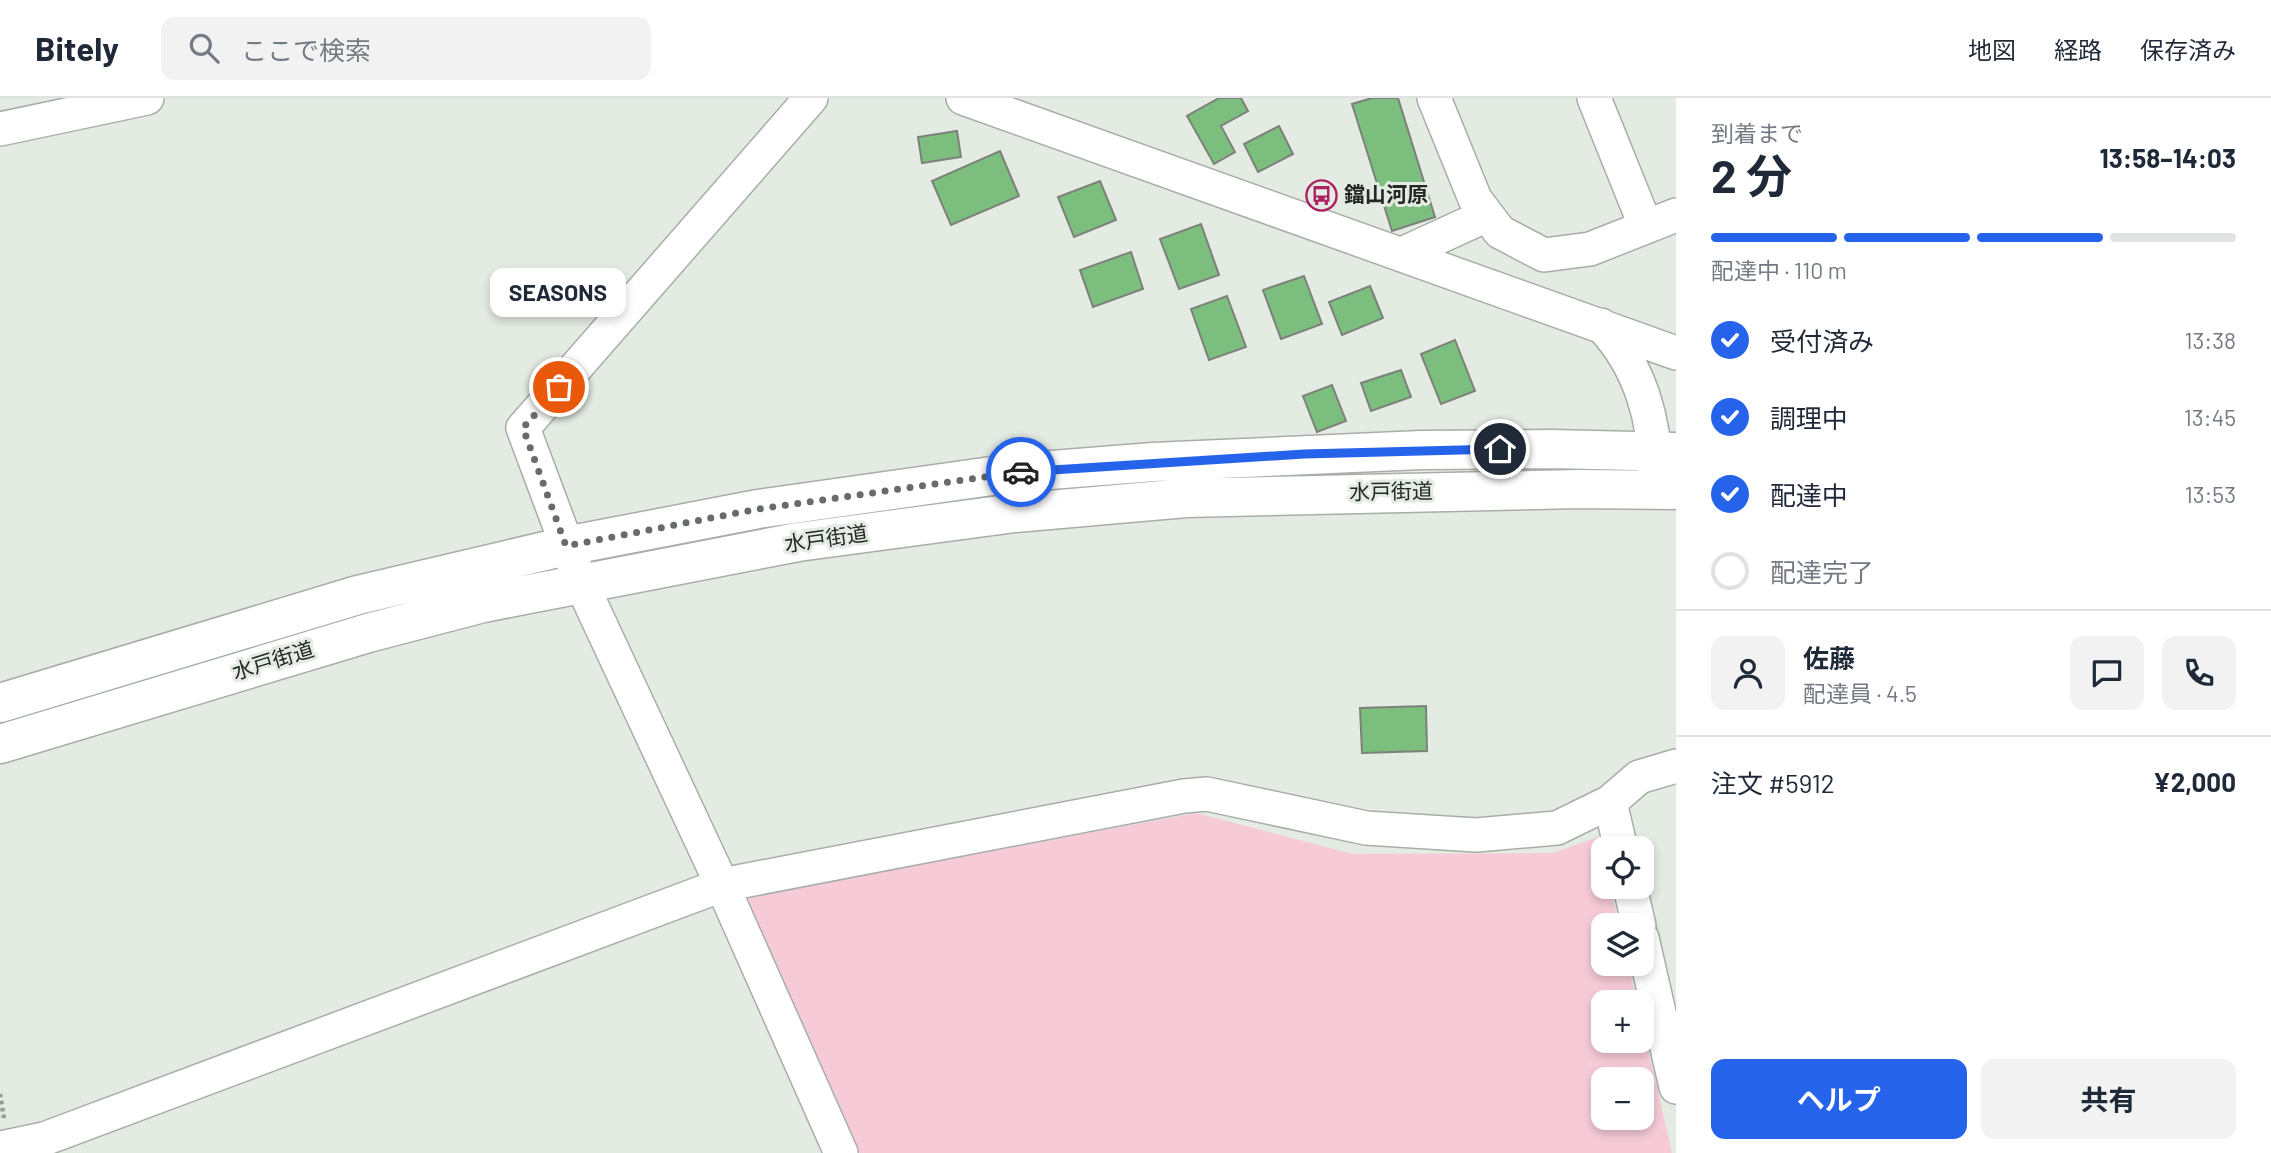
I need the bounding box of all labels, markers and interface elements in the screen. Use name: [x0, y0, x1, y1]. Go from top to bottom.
search box: [161, 17, 651, 80]
text: Bitely: [35, 28, 119, 68]
icon: search: [185, 29, 223, 67]
text: ここで検索: [241, 34, 371, 65]
text: 地図: [1968, 35, 2016, 64]
text: 経路: [2054, 35, 2102, 64]
text: 保存済み: [2140, 35, 2236, 64]
text: 到着まで: [1711, 119, 1803, 147]
text: 13:58–14:03: [2100, 142, 2236, 173]
text: 2 分: [1711, 147, 1792, 202]
bus stop icon: 鐺山河原: [1304, 178, 1338, 212]
place label: 鐺山河原: [1344, 181, 1428, 206]
text: 配達中 · 110 m: [1711, 256, 1847, 284]
callout: SEASONS: [491, 268, 627, 317]
text: SEASONS: [509, 278, 607, 306]
icon: check: [1711, 321, 1749, 359]
text: 受付済み: [1770, 325, 1874, 356]
text: 13:38: [2184, 326, 2236, 354]
pin: [529, 357, 589, 417]
icon: bag: [540, 368, 578, 406]
icon: check: [1711, 398, 1749, 436]
text: 調理中: [1770, 402, 1848, 433]
text: 13:45: [2184, 403, 2236, 431]
pin: [1470, 419, 1530, 479]
icon: home: [1481, 430, 1519, 468]
courier: [986, 437, 1056, 507]
icon: car: [1002, 453, 1040, 491]
icon: check: [1711, 475, 1749, 513]
street label: 水戸街道: [1349, 477, 1433, 504]
text: 配達中: [1770, 479, 1848, 510]
text: 13:53: [2185, 480, 2236, 508]
street label: 水戸街道: [782, 519, 869, 556]
text: 配達完了: [1770, 556, 1874, 587]
street label: 水戸街道: [229, 635, 316, 684]
button: person: [1711, 636, 1785, 710]
button: chat: [2070, 636, 2144, 710]
button: phone: [2162, 636, 2236, 710]
text: 佐藤: [1803, 642, 1855, 673]
text: 配達員 · 4.5: [1803, 679, 1917, 707]
text: ¥2,000: [2153, 766, 2236, 797]
text: 注文 #5912: [1711, 767, 1835, 798]
map controls: [1591, 836, 1654, 1130]
button: locate: [1591, 836, 1654, 899]
button: layers: [1591, 913, 1654, 976]
button: +: [1591, 990, 1654, 1053]
button: ヘルプ: [1711, 1059, 1967, 1139]
button: 共有: [1981, 1059, 2236, 1139]
button: −: [1591, 1067, 1654, 1130]

